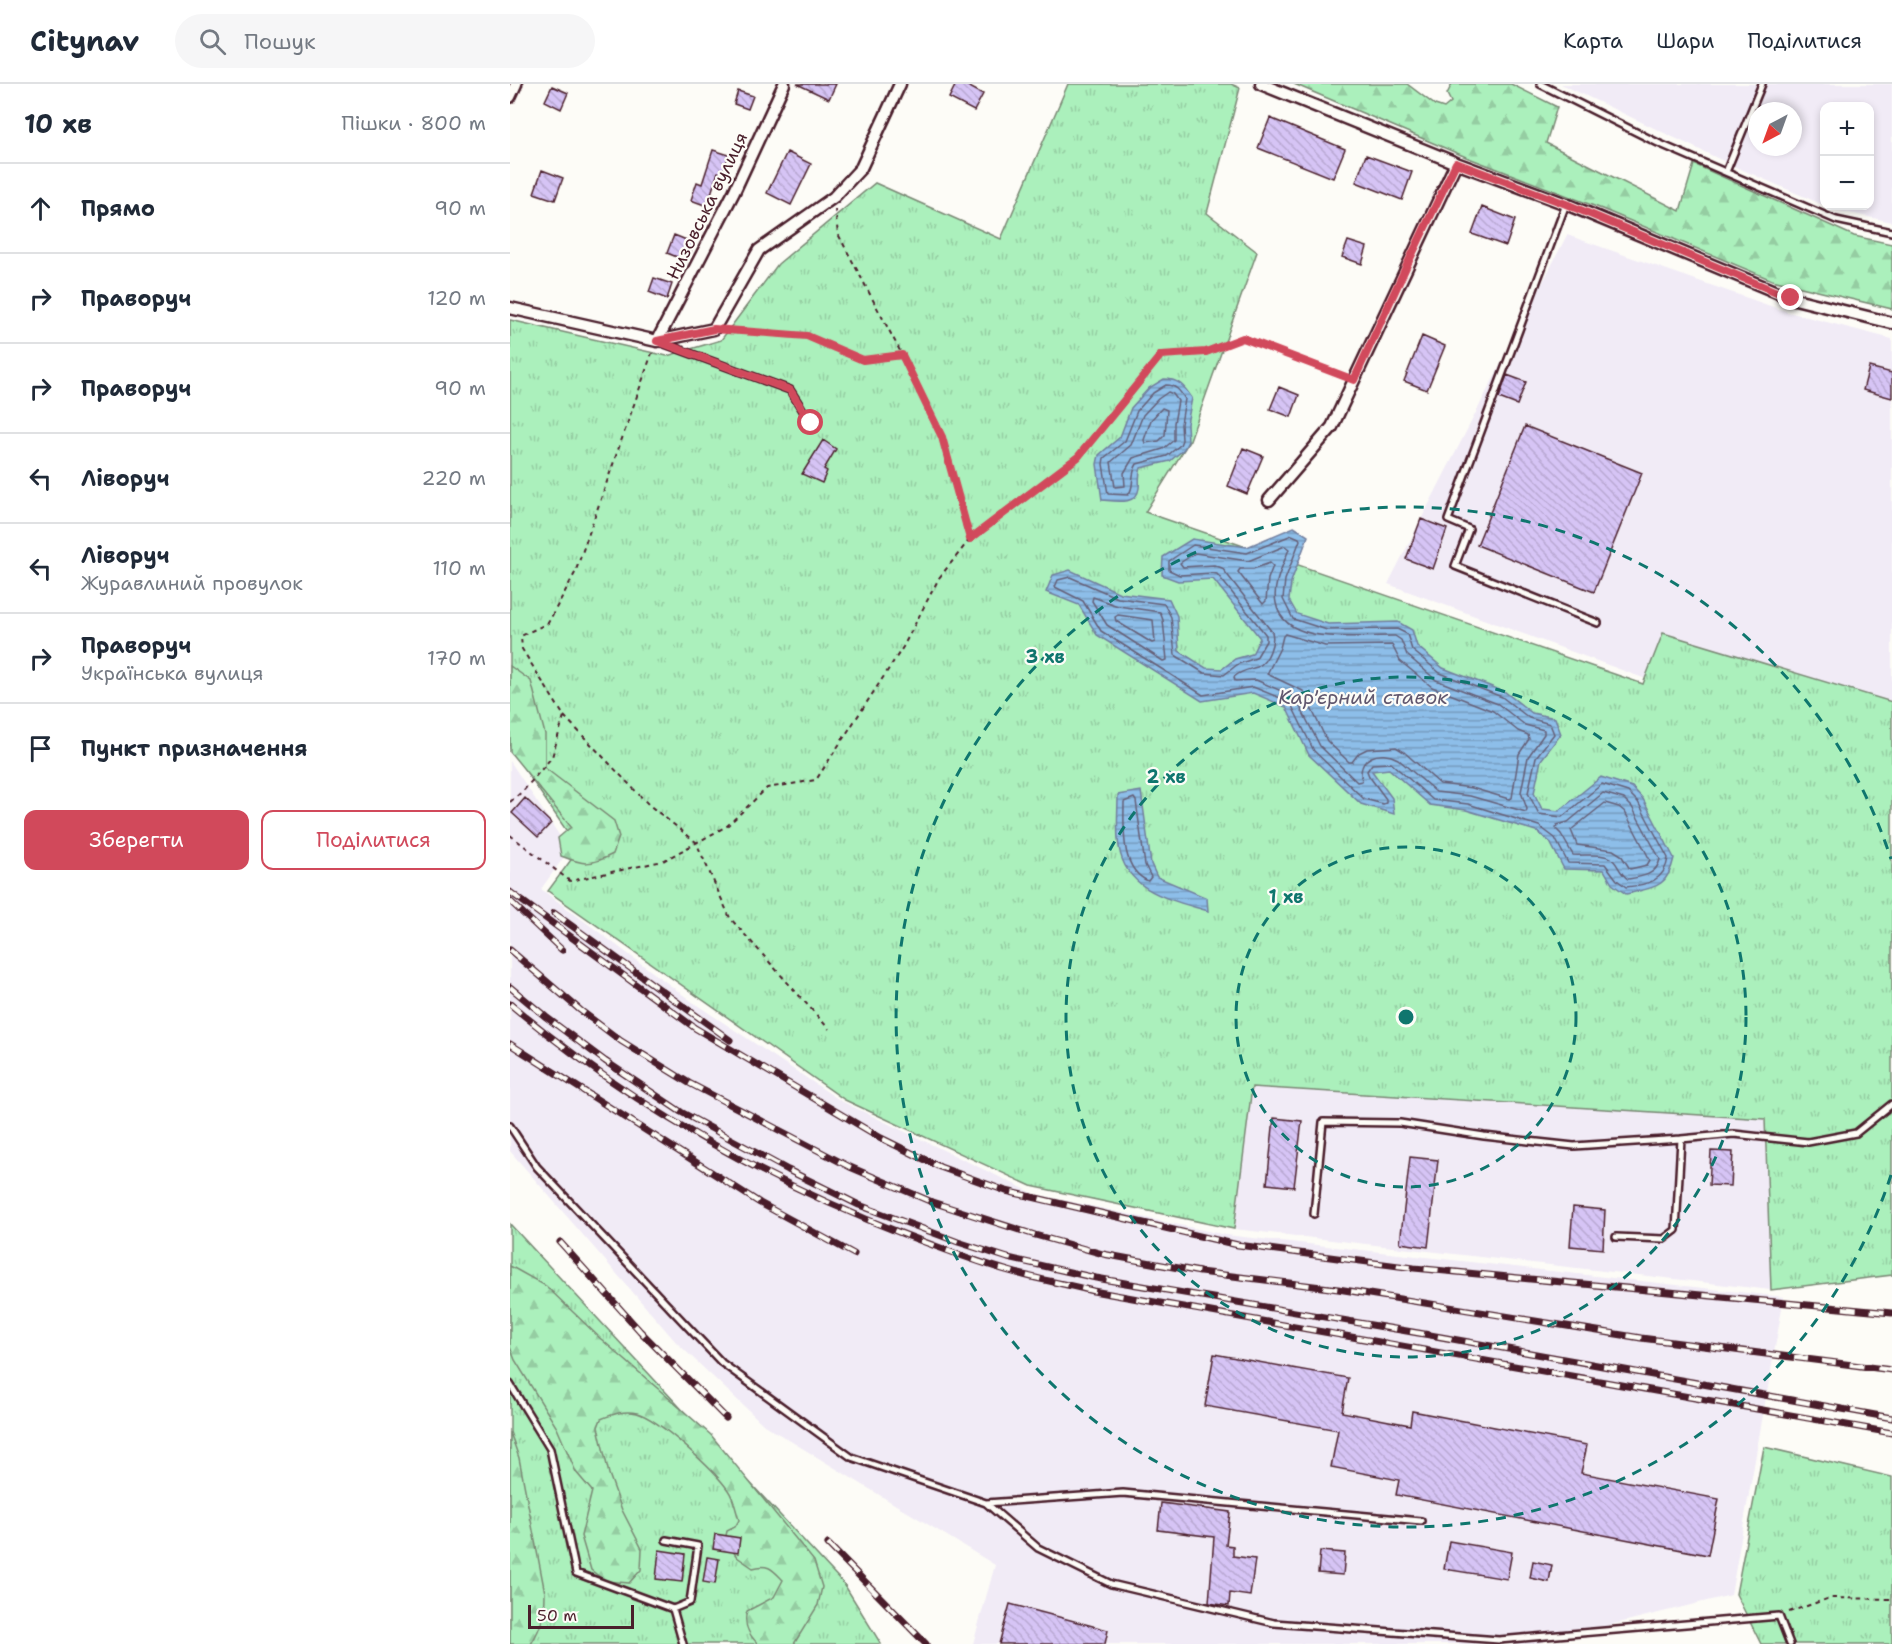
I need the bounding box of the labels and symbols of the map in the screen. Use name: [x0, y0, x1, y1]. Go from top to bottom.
north arrow: [1748, 102, 1802, 156]
street label: Низовська вулиця: [661, 128, 753, 284]
route end: [1777, 284, 1803, 310]
route start: [797, 409, 823, 435]
text: 3 хв: [1025, 645, 1065, 669]
water label: Кар'єрний ставок: [1278, 684, 1448, 710]
text: 2 хв: [1146, 765, 1186, 789]
text: 1 хв: [1269, 885, 1303, 909]
centre of rings: [1396, 1007, 1416, 1027]
scale bar: [528, 1602, 634, 1630]

